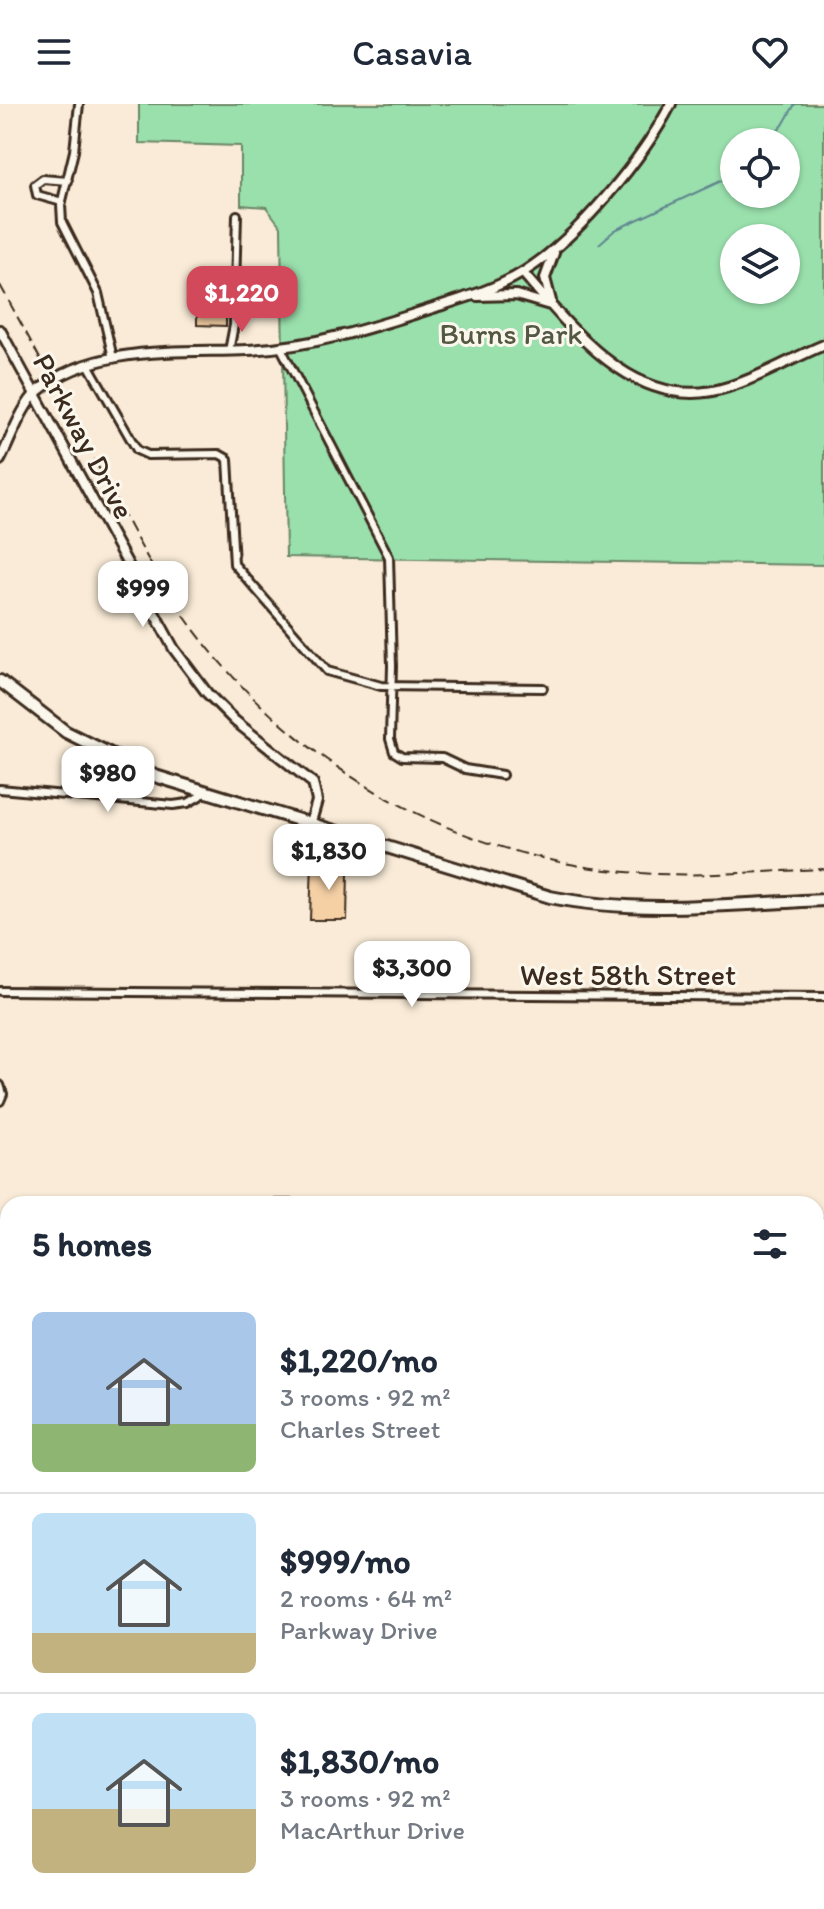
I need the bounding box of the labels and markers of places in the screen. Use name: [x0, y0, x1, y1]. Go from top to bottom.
pin: $1,220: [177, 266, 307, 334]
pin: $999: [96, 561, 190, 629]
pin: $980: [61, 746, 155, 814]
pin: $1,830: [264, 824, 394, 892]
pin: $3,300: [347, 941, 477, 1009]

